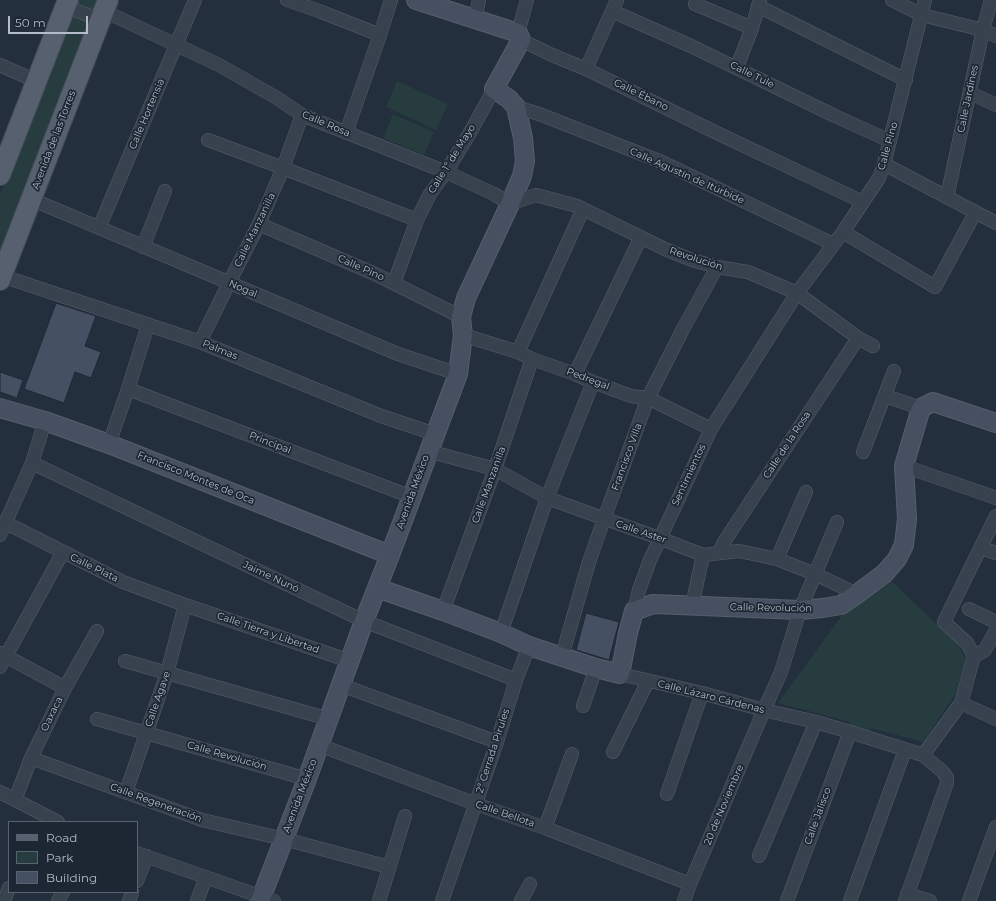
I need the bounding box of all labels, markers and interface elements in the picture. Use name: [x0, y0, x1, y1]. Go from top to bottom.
scale bar: [10, 8, 90, 34]
text: 50 m: [15, 15, 46, 30]
street label: Calle Tule: [728, 59, 776, 91]
street label: Calle Jardines: [955, 64, 981, 134]
street label: Calle Hortensia: [127, 77, 167, 151]
street label: Calle Ébano: [612, 77, 670, 113]
street label: Avenida de las Torres: [30, 89, 78, 191]
street label: Calle Rosa: [300, 108, 352, 140]
street label: Calle Pino: [875, 120, 901, 172]
street label: Calle 1º de Mayo: [426, 122, 478, 196]
street label: Calle Agustín de Itúrbide: [628, 145, 746, 207]
street label: Calle Manzanilla: [232, 191, 278, 269]
street label: Revolución: [668, 245, 724, 273]
street label: Calle Pino: [336, 252, 386, 284]
street label: Nogal: [227, 278, 259, 300]
street label: Palmas: [201, 338, 239, 362]
street label: Pedregal: [565, 365, 611, 393]
street label: Calle de la Rosa: [761, 409, 813, 481]
street label: Francisco Villa: [609, 422, 645, 492]
street label: Principal: [247, 430, 293, 456]
street label: Sentimientos: [669, 442, 709, 508]
street label: Calle Manzanilla: [470, 445, 508, 525]
street label: Francisco Montes de Oca: [136, 449, 256, 507]
street label: Avenida México: [394, 453, 432, 531]
street label: Calle Aster: [614, 518, 668, 546]
street label: Calle Plata: [68, 551, 120, 585]
street label: Jaime Nunó: [241, 559, 301, 595]
street label: Calle Revolución: [730, 601, 812, 615]
street label: Calle Tierra y Libertad: [215, 610, 321, 656]
street label: Calle Agave: [143, 670, 173, 728]
street label: Calle Lázaro Cárdenas: [656, 678, 766, 716]
street label: Oaxaca: [39, 695, 65, 733]
street label: 2ª Cerrada Pirules: [474, 707, 512, 795]
street label: Calle Revolución: [186, 739, 268, 773]
street label: Avenida México: [280, 757, 320, 835]
street label: 20 de Noviembre: [702, 763, 746, 847]
street label: Calle Regeneración: [109, 781, 203, 825]
street label: Calle Jalisco: [802, 786, 834, 846]
street label: Calle Bellota: [474, 798, 536, 830]
legend: [8, 821, 138, 893]
text: Road: [46, 830, 77, 845]
text: Park: [46, 850, 73, 865]
text: Building: [46, 870, 97, 885]

